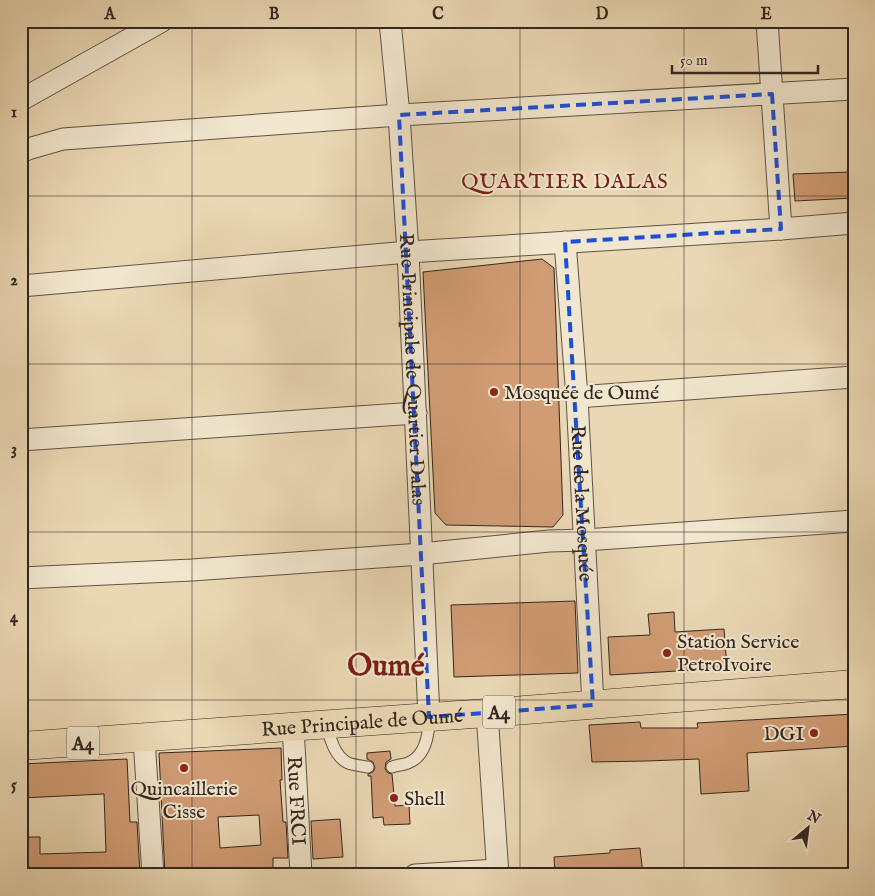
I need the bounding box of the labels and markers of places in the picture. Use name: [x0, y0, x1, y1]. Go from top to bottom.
place label: Mosquée de Oumé: [504, 381, 659, 406]
marker: Mosquée de Oumé: [488, 386, 500, 398]
place label: Station Service PetroIvoire: [677, 630, 799, 678]
marker: Station Service PetroIvoire: [661, 647, 673, 659]
place label: DGI: [763, 722, 804, 747]
marker: DGI: [808, 727, 820, 739]
marker: Quincaillerie Cisse: [178, 762, 190, 774]
place label: Quincaillerie Cisse: [130, 777, 238, 825]
place label: Shell: [404, 787, 445, 812]
marker: Shell: [388, 792, 400, 804]

